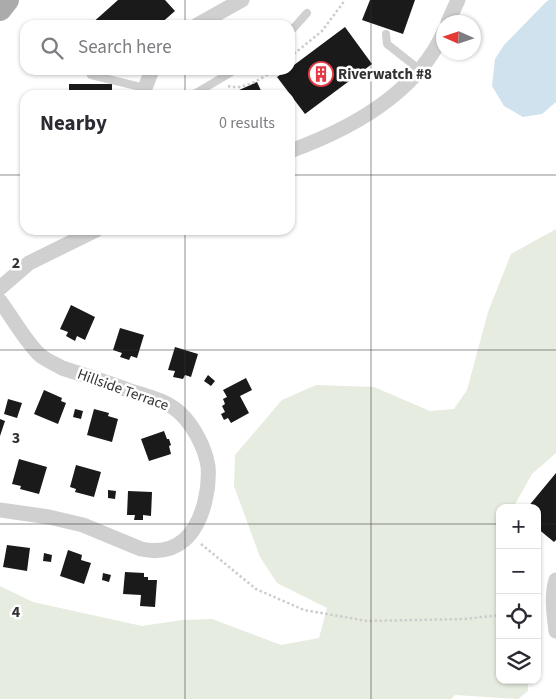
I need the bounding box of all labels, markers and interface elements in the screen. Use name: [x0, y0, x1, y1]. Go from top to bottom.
north arrow: [436, 15, 481, 60]
search box: [20, 20, 295, 75]
icon: search: [38, 34, 66, 62]
text: Search here: [78, 34, 172, 61]
building icon: Riverwatch #8: [308, 61, 334, 87]
place label: Riverwatch #8: [338, 64, 432, 85]
text: Nearby: [40, 108, 107, 138]
text: 0 results: [219, 112, 275, 134]
text: 2: [12, 252, 20, 274]
street label: Hillside Terrace: [74, 364, 172, 416]
text: 3: [12, 427, 20, 449]
map controls: [496, 504, 541, 684]
button: +: [496, 504, 541, 549]
button: −: [496, 549, 541, 594]
button: locate: [496, 594, 541, 639]
text: 4: [12, 601, 21, 623]
button: layers: [496, 639, 541, 684]

